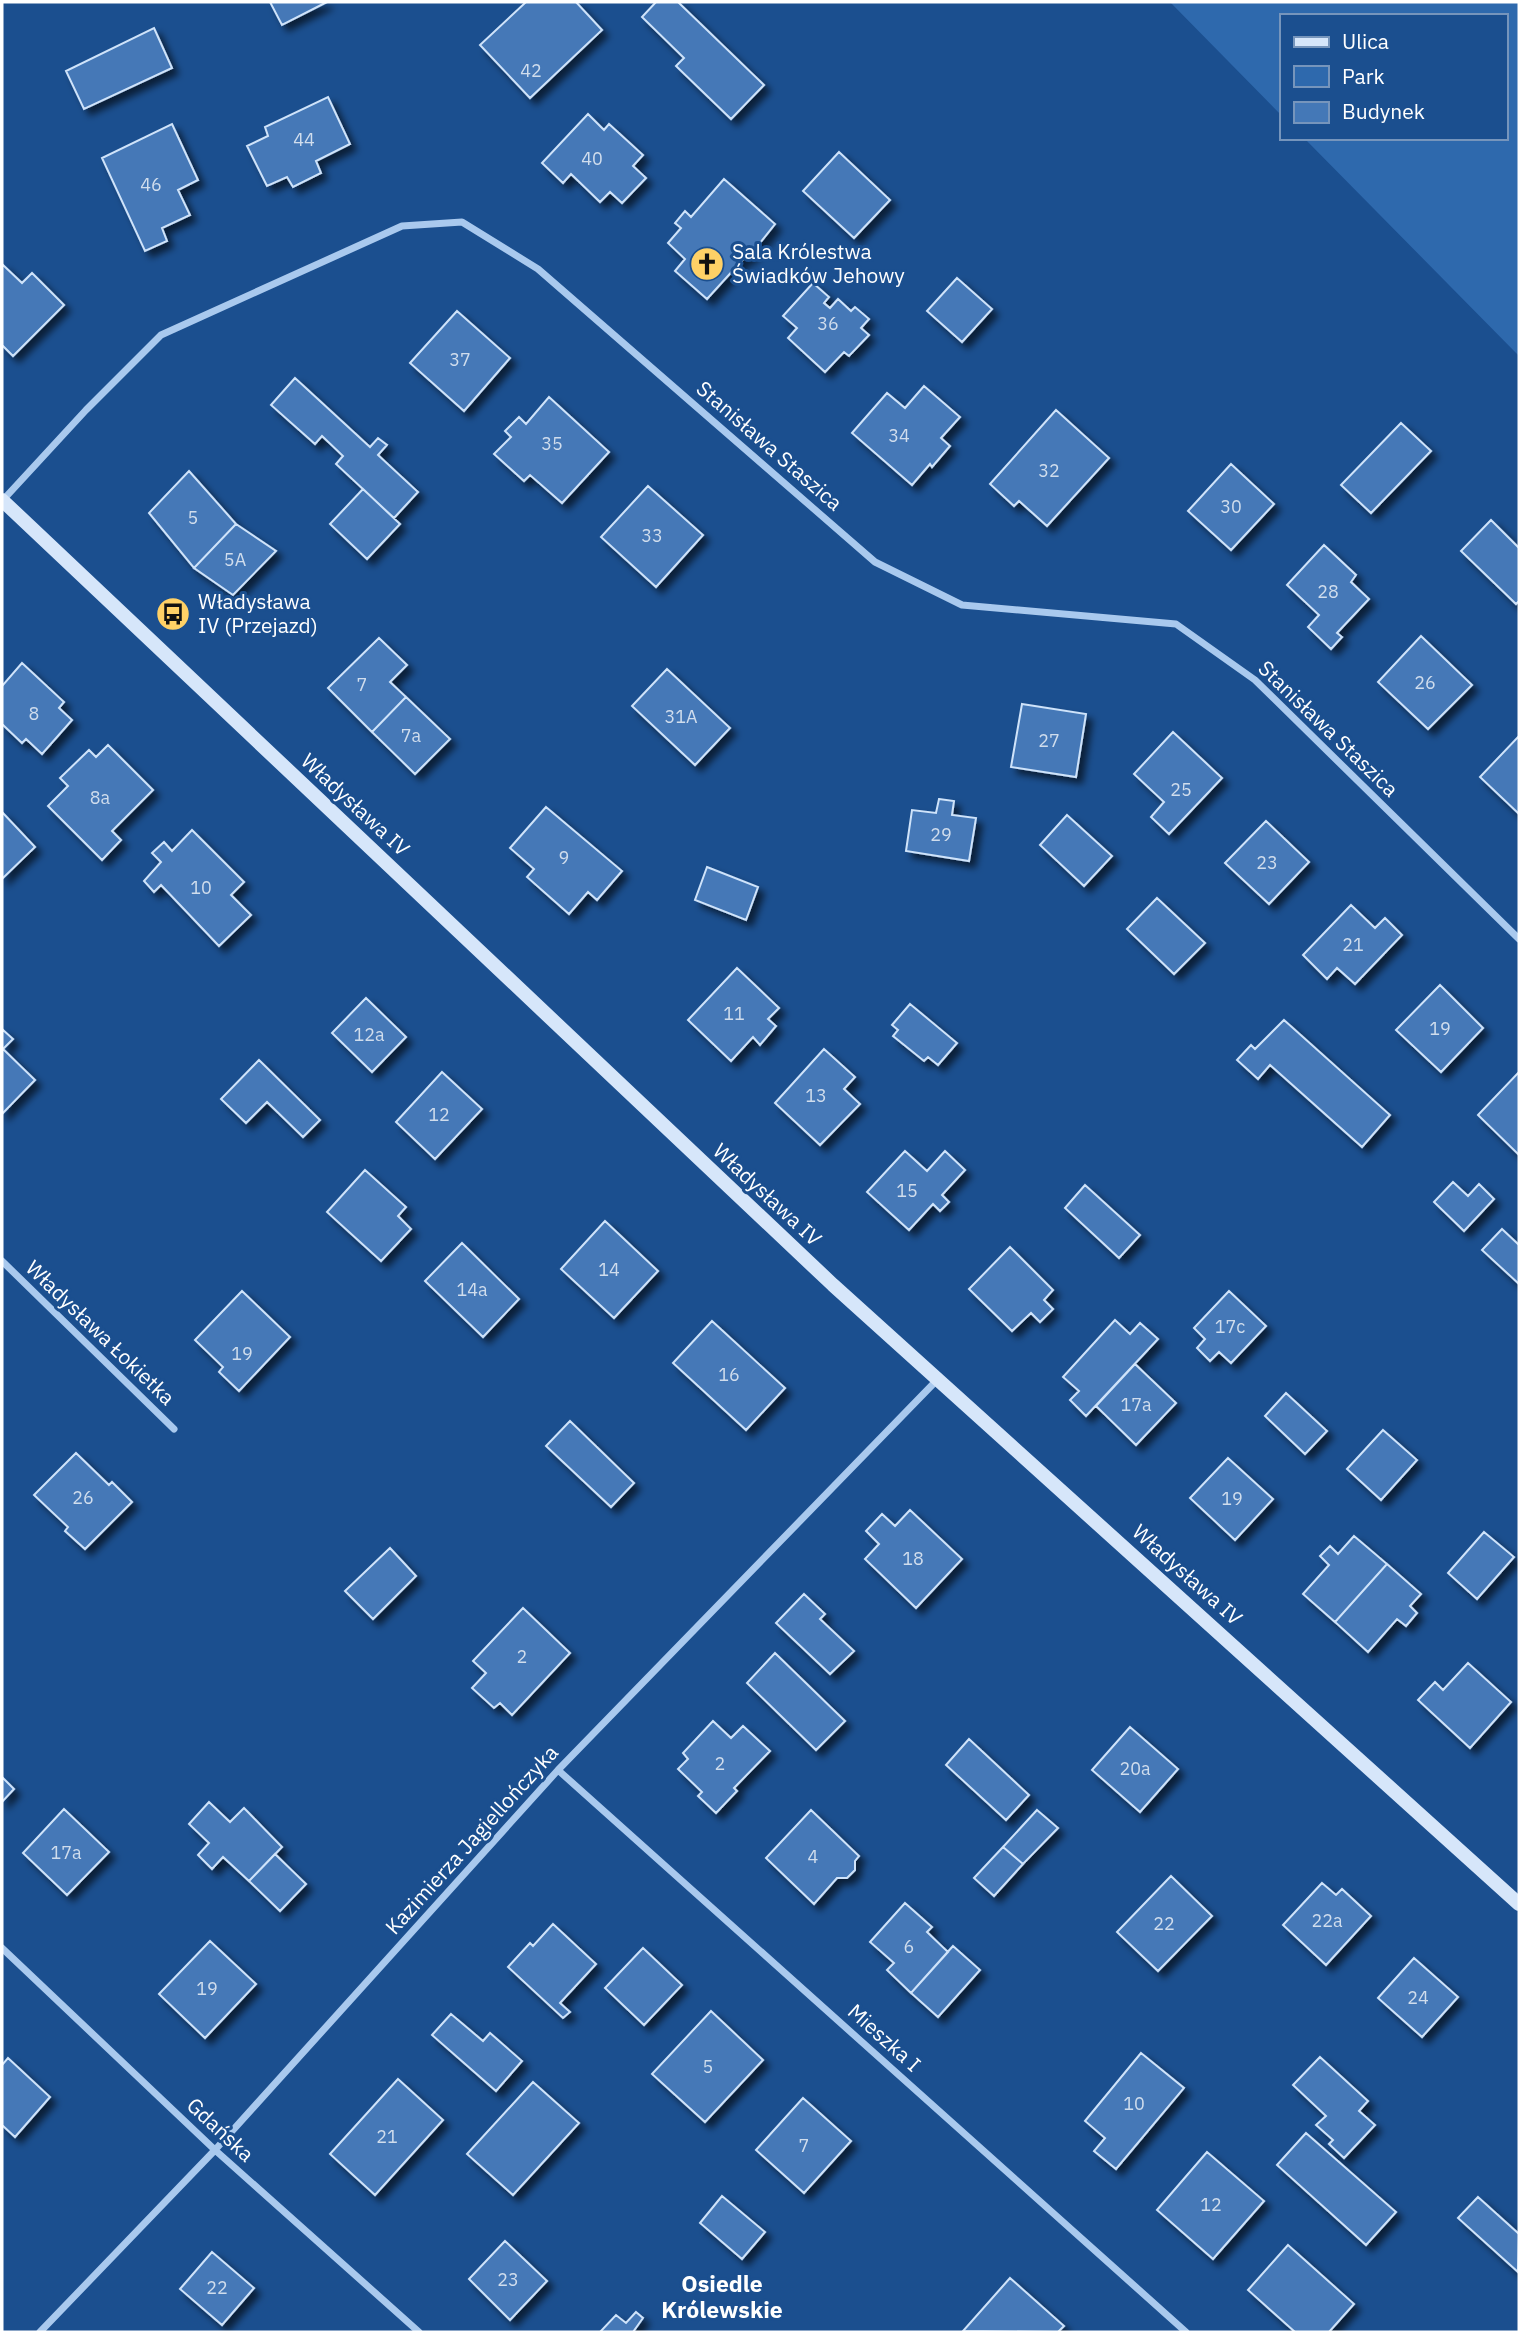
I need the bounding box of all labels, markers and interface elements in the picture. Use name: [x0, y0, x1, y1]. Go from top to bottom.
legend: [1280, 14, 1507, 140]
text: Ulica: [1342, 27, 1389, 55]
house number: 42: [520, 59, 542, 82]
text: Park: [1342, 62, 1385, 90]
text: Budynek: [1342, 97, 1425, 125]
house number: 44: [293, 128, 315, 151]
house number: 40: [581, 147, 603, 170]
house number: 46: [140, 173, 162, 196]
place label: Sala Królestwa Świadków Jehowy: [732, 237, 905, 289]
church icon: Sala Królestwa Świadków Jehowy: [688, 245, 726, 283]
house number: 36: [817, 312, 839, 335]
house number: 37: [449, 348, 471, 371]
street label: Stanisława Staszica: [691, 374, 849, 516]
house number: 34: [888, 424, 910, 447]
house number: 35: [541, 432, 563, 455]
house number: 32: [1038, 459, 1060, 482]
house number: 30: [1220, 495, 1242, 518]
house number: 5: [188, 506, 198, 529]
house number: 33: [641, 524, 663, 547]
house number: 5A: [224, 548, 247, 571]
house number: 28: [1317, 580, 1339, 603]
place label: Władysława IV (Przejazd): [198, 587, 318, 639]
bus stop icon: Władysława IV (Przejazd): [154, 595, 192, 633]
street label: Stanisława Staszica: [1252, 654, 1405, 803]
house number: 26: [1414, 671, 1436, 694]
house number: 7: [357, 673, 367, 696]
house number: 8: [29, 702, 39, 725]
house number: 31A: [664, 705, 698, 728]
house number: 7a: [401, 724, 422, 747]
house number: 27: [1038, 729, 1060, 752]
street label: Władysława IV: [295, 747, 416, 862]
house number: 25: [1170, 778, 1192, 801]
house number: 8a: [90, 786, 111, 809]
house number: 29: [930, 823, 952, 846]
house number: 9: [559, 846, 569, 869]
house number: 23: [1256, 851, 1278, 874]
house number: 10: [190, 876, 212, 899]
house number: 21: [1342, 933, 1364, 956]
house number: 11: [723, 1002, 745, 1025]
house number: 19: [1429, 1017, 1451, 1040]
house number: 12a: [353, 1023, 385, 1046]
house number: 13: [805, 1084, 827, 1107]
house number: 12: [428, 1103, 450, 1126]
street label: Władysława IV: [707, 1137, 828, 1252]
house number: 15: [896, 1179, 918, 1202]
street label: Władysława Łokietka: [20, 1254, 181, 1411]
house number: 14: [598, 1258, 620, 1281]
house number: 14a: [456, 1278, 488, 1301]
house number: 17c: [1215, 1315, 1245, 1338]
house number: 19: [231, 1342, 253, 1365]
house number: 16: [718, 1363, 740, 1386]
house number: 17a: [1120, 1393, 1152, 1416]
house number: 26: [72, 1486, 94, 1509]
house number: 19: [1221, 1487, 1243, 1510]
street label: Władysława IV: [1127, 1517, 1249, 1631]
house number: 18: [902, 1547, 924, 1570]
house number: 2: [517, 1645, 527, 1668]
street label: Kazimierza Jagiellończyka: [379, 1739, 564, 1940]
house number: 2: [715, 1752, 725, 1775]
house number: 20a: [1119, 1757, 1151, 1780]
house number: 17a: [50, 1841, 82, 1864]
house number: 4: [808, 1845, 819, 1868]
house number: 22a: [1311, 1909, 1343, 1932]
house number: 22: [1153, 1912, 1175, 1935]
house number: 6: [904, 1935, 914, 1958]
house number: 19: [196, 1977, 218, 2000]
house number: 24: [1407, 1986, 1429, 2009]
street label: Mieszka I: [842, 1997, 927, 2077]
house number: 5: [703, 2055, 713, 2078]
street label: Gdańska: [181, 2091, 260, 2168]
house number: 10: [1123, 2092, 1145, 2115]
house number: 21: [376, 2125, 398, 2148]
house number: 7: [799, 2134, 809, 2157]
house number: 12: [1200, 2193, 1222, 2216]
house number: 23: [497, 2268, 519, 2291]
district label: Osiedle Królewskie: [661, 2268, 783, 2324]
house number: 22: [206, 2276, 228, 2299]

